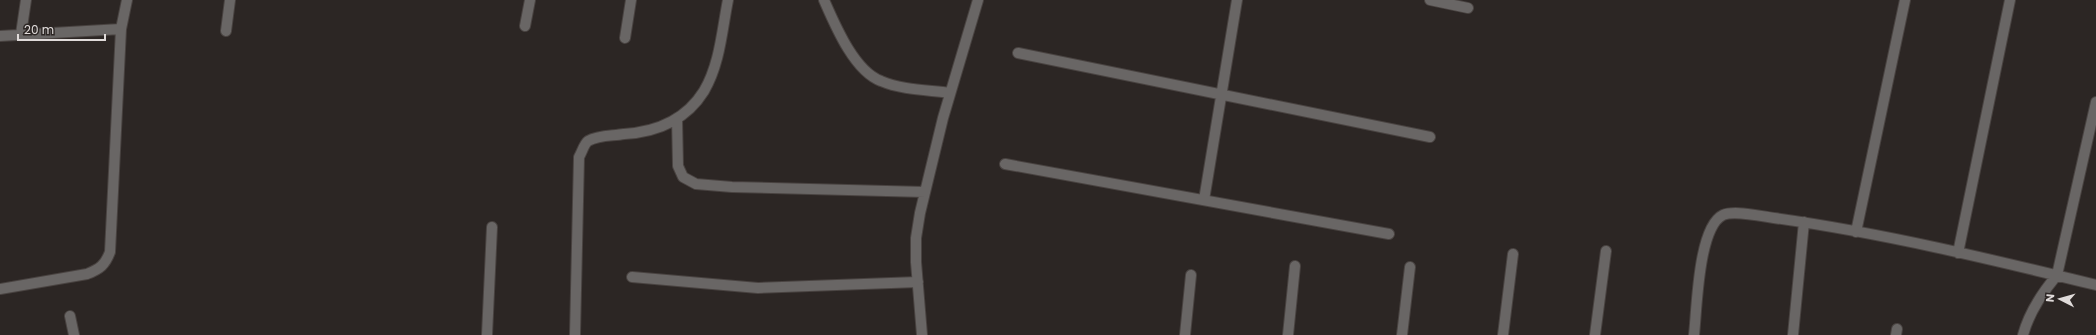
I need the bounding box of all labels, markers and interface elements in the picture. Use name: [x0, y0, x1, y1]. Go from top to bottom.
scale bar: [18, 16, 105, 42]
text: 20 m: [24, 21, 54, 38]
north arrow: [2040, 279, 2080, 319]
text: N: [2042, 293, 2058, 303]

